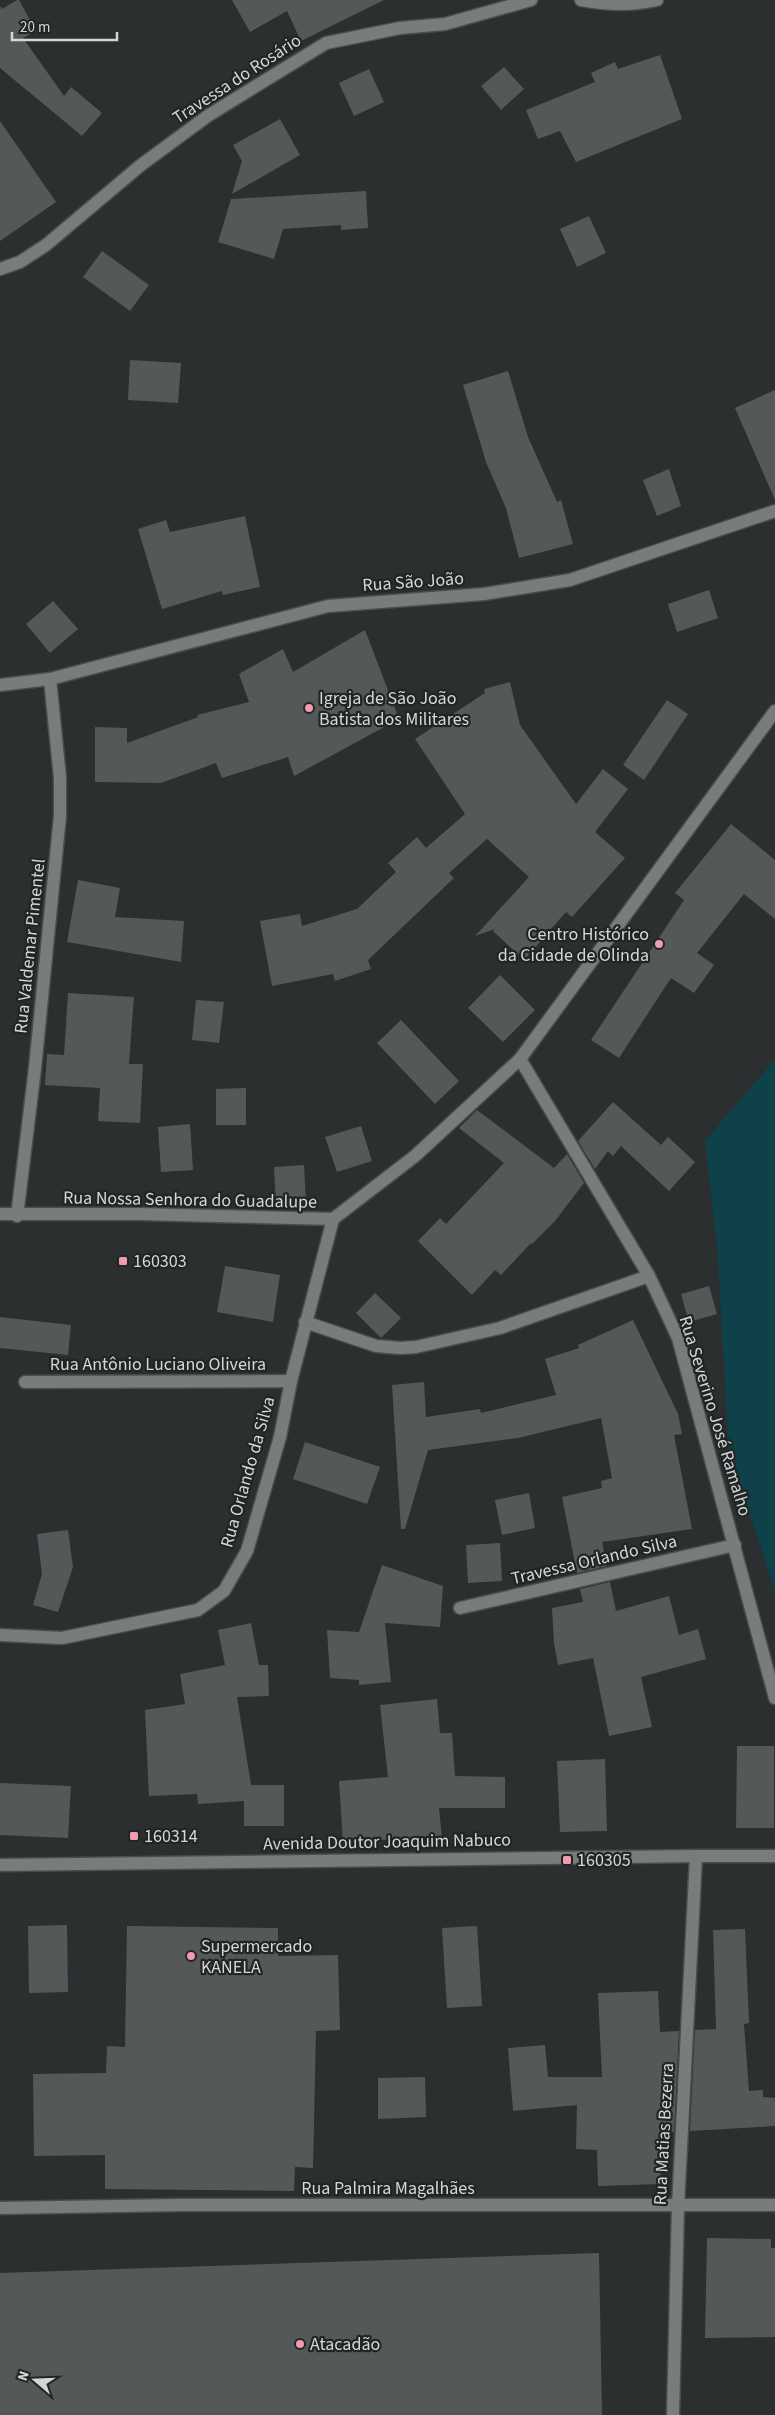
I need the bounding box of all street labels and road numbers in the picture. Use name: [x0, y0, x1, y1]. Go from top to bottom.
street label: Travessa do Rosário: [168, 28, 306, 130]
street label: Rua São João: [361, 566, 465, 598]
street label: Rua Valdemar Pimentel: [8, 857, 52, 1035]
street label: Rua Nossa Senhora do Guadalupe: [63, 1185, 317, 1215]
street label: Rua Severino José Ramalho: [673, 1313, 757, 1519]
street label: Rua Antônio Luciano Oliveira: [50, 1352, 266, 1377]
street label: Rua Orlando da Silva: [214, 1393, 282, 1551]
street label: Travessa Orlando Silva: [509, 1529, 679, 1591]
street label: Avenida Doutor Joaquim Nabuco: [263, 1827, 511, 1857]
street label: Rua Matias Bezerra: [648, 2062, 680, 2206]
street label: Rua Palmira Magalhães: [301, 2176, 475, 2201]

